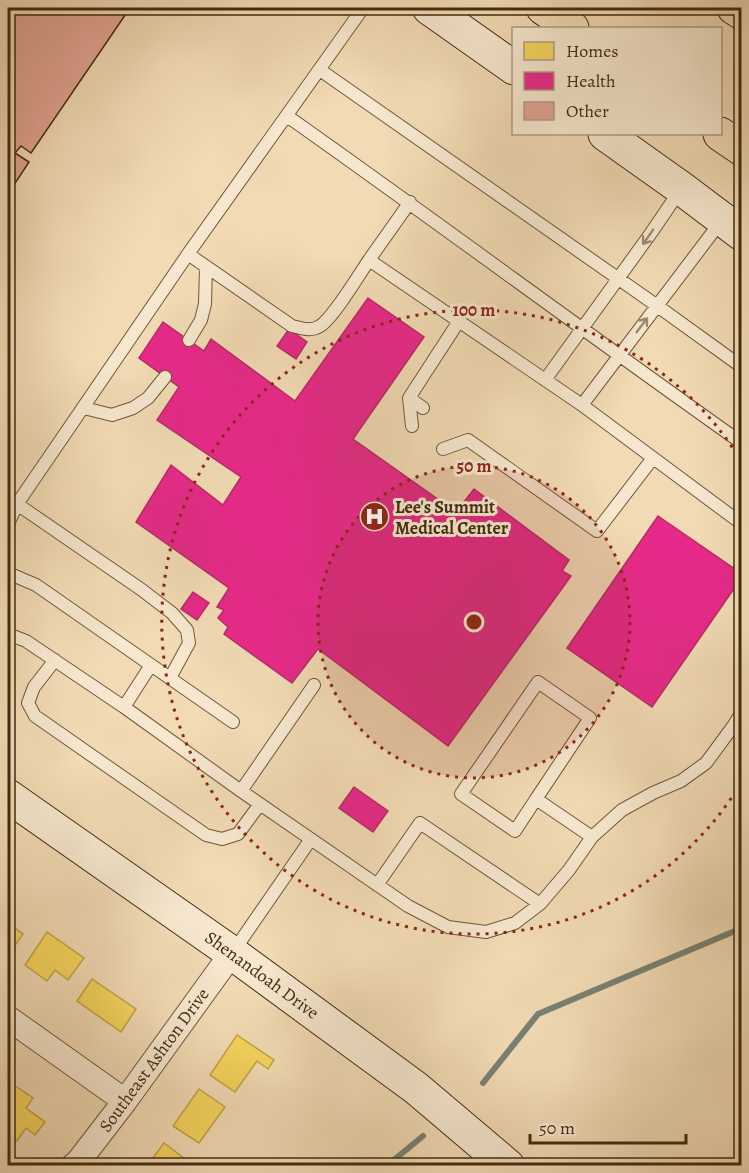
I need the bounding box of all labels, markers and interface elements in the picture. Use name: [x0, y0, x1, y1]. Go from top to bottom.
legend: [512, 27, 722, 135]
text: Homes: [566, 39, 618, 63]
text: Health: [566, 69, 616, 93]
text: Other: [566, 99, 609, 123]
one-way arrow: [642, 228, 654, 244]
text: 100 m: [453, 298, 495, 322]
one-way arrow: [635, 317, 648, 333]
text: 50 m: [457, 454, 491, 478]
place label: Lee's Summit Medical Center: [395, 495, 509, 540]
hospital icon: Lee's Summit Medical Center: [358, 501, 390, 533]
centre of rings: [464, 612, 484, 632]
street label: Shenandoah Drive: [200, 925, 324, 1025]
street label: Southeast Ashton Drive: [94, 983, 214, 1137]
scale bar: [530, 1107, 686, 1145]
text: 50 m: [539, 1116, 575, 1140]

